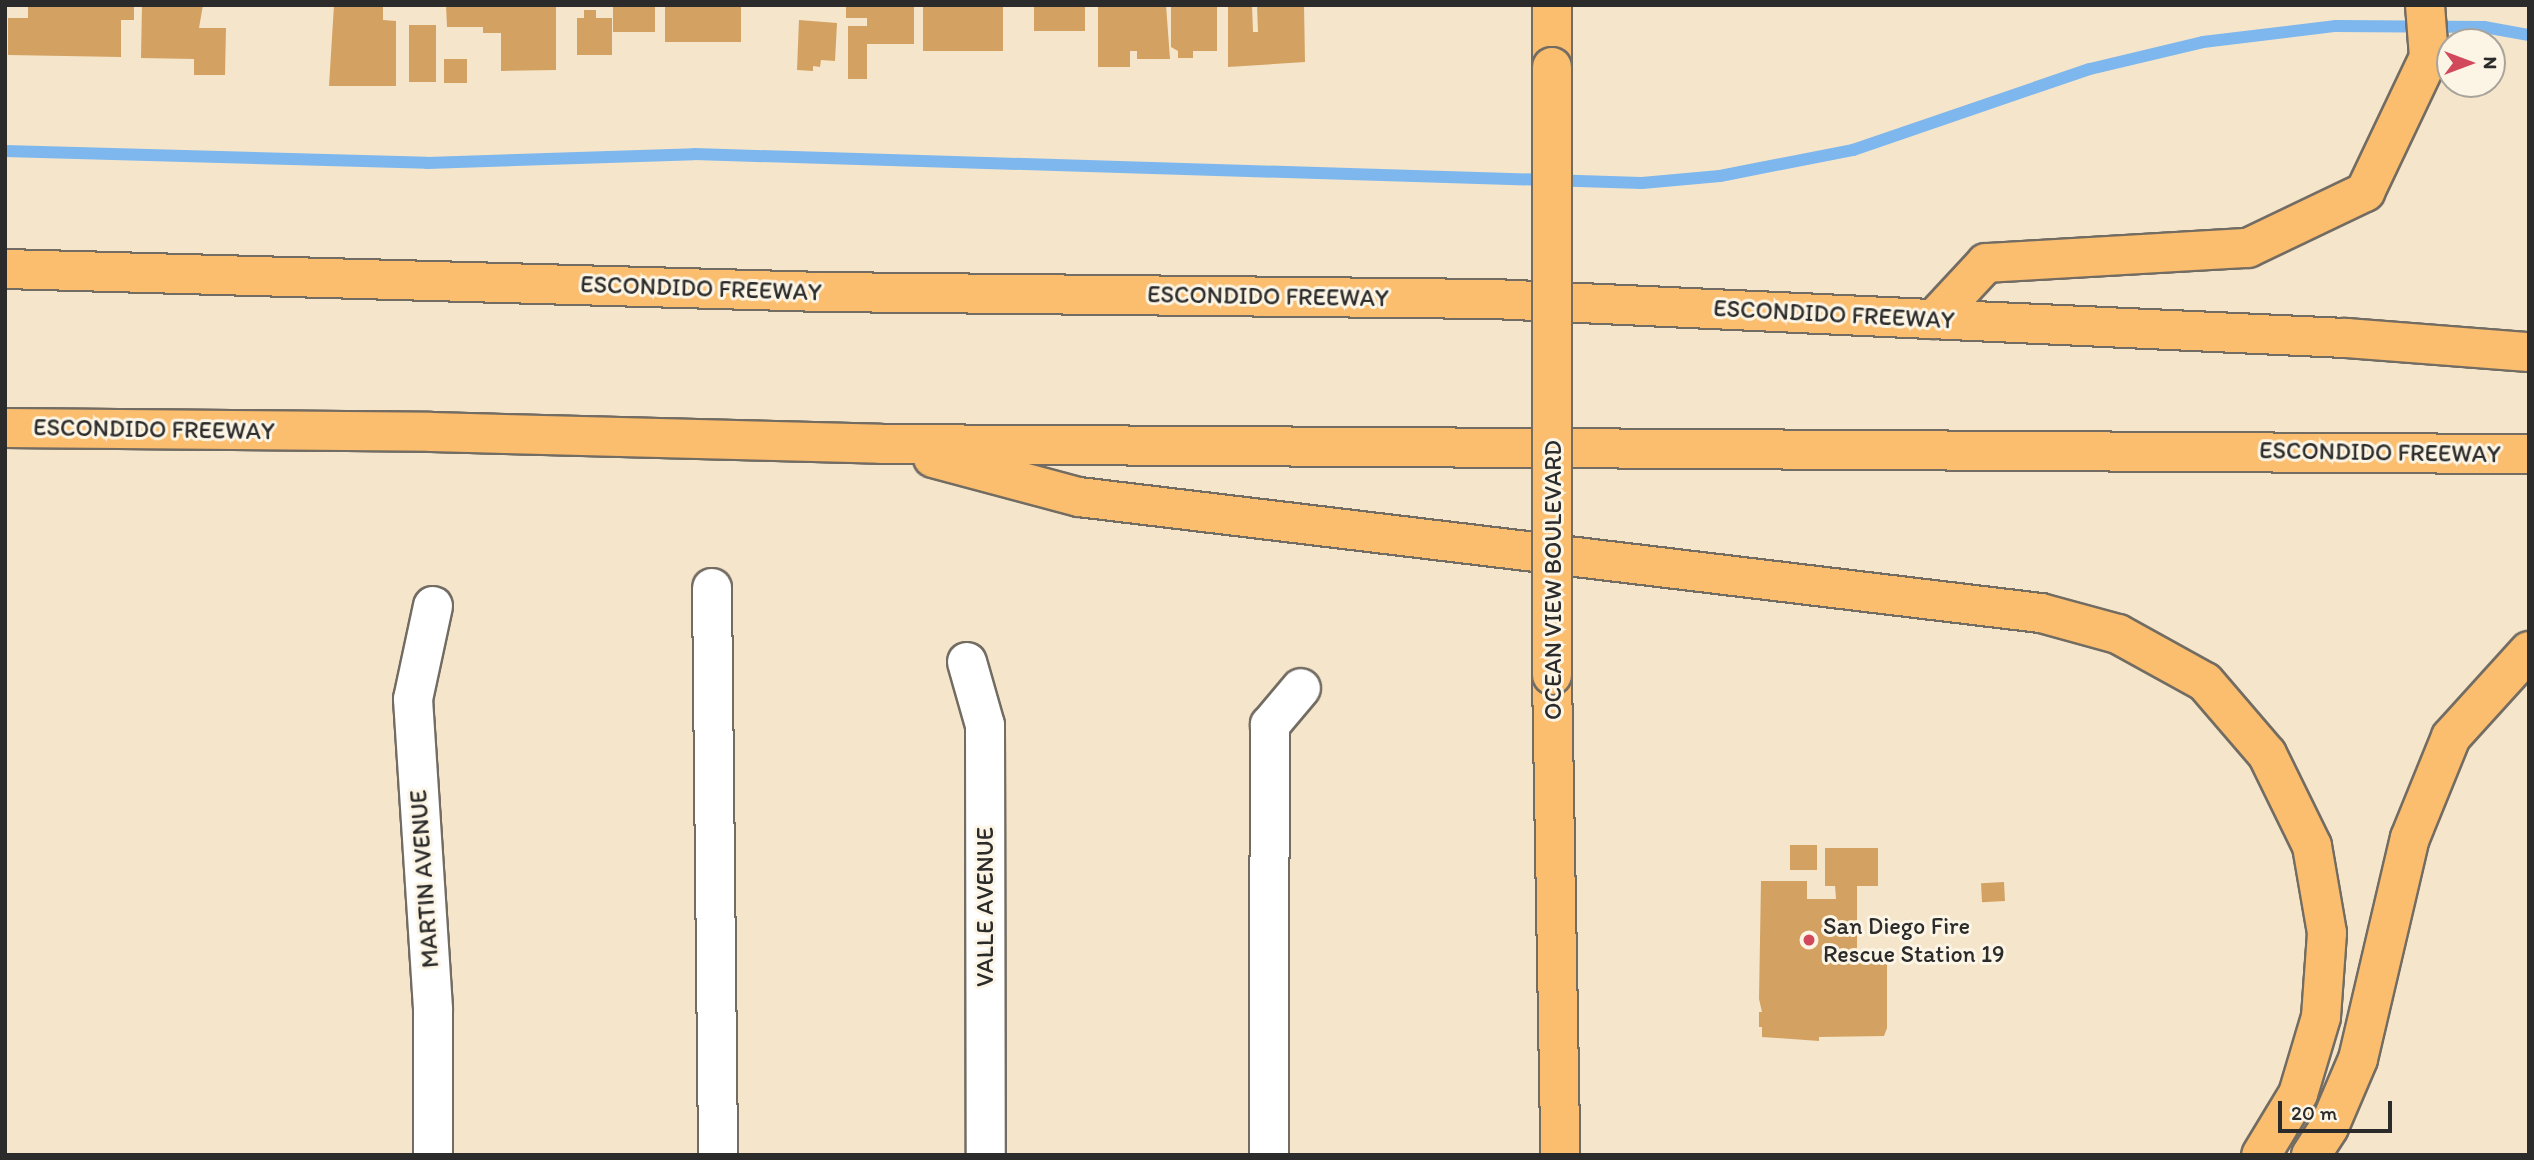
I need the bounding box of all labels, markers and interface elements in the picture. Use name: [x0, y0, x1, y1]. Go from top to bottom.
north arrow: [2436, 28, 2506, 98]
text: N: [2479, 57, 2502, 69]
street label: ESCONDIDO FREEWAY: [580, 269, 822, 307]
street label: ESCONDIDO FREEWAY: [1147, 279, 1389, 313]
street label: ESCONDIDO FREEWAY: [1712, 293, 1956, 335]
street label: ESCONDIDO FREEWAY: [33, 412, 275, 446]
street label: ESCONDIDO FREEWAY: [2259, 435, 2501, 469]
street label: OCEAN VIEW BOULEVARD: [1539, 440, 1567, 720]
street label: MARTIN AVENUE: [403, 789, 445, 969]
street label: VALLE AVENUE: [971, 827, 999, 987]
place label: San Diego Fire Rescue Station 19: [1823, 912, 2005, 968]
marker: San Diego Fire Rescue Station 19: [1801, 932, 1817, 948]
scale bar: [2282, 1086, 2396, 1130]
text: 20 m: [2291, 1100, 2337, 1125]

